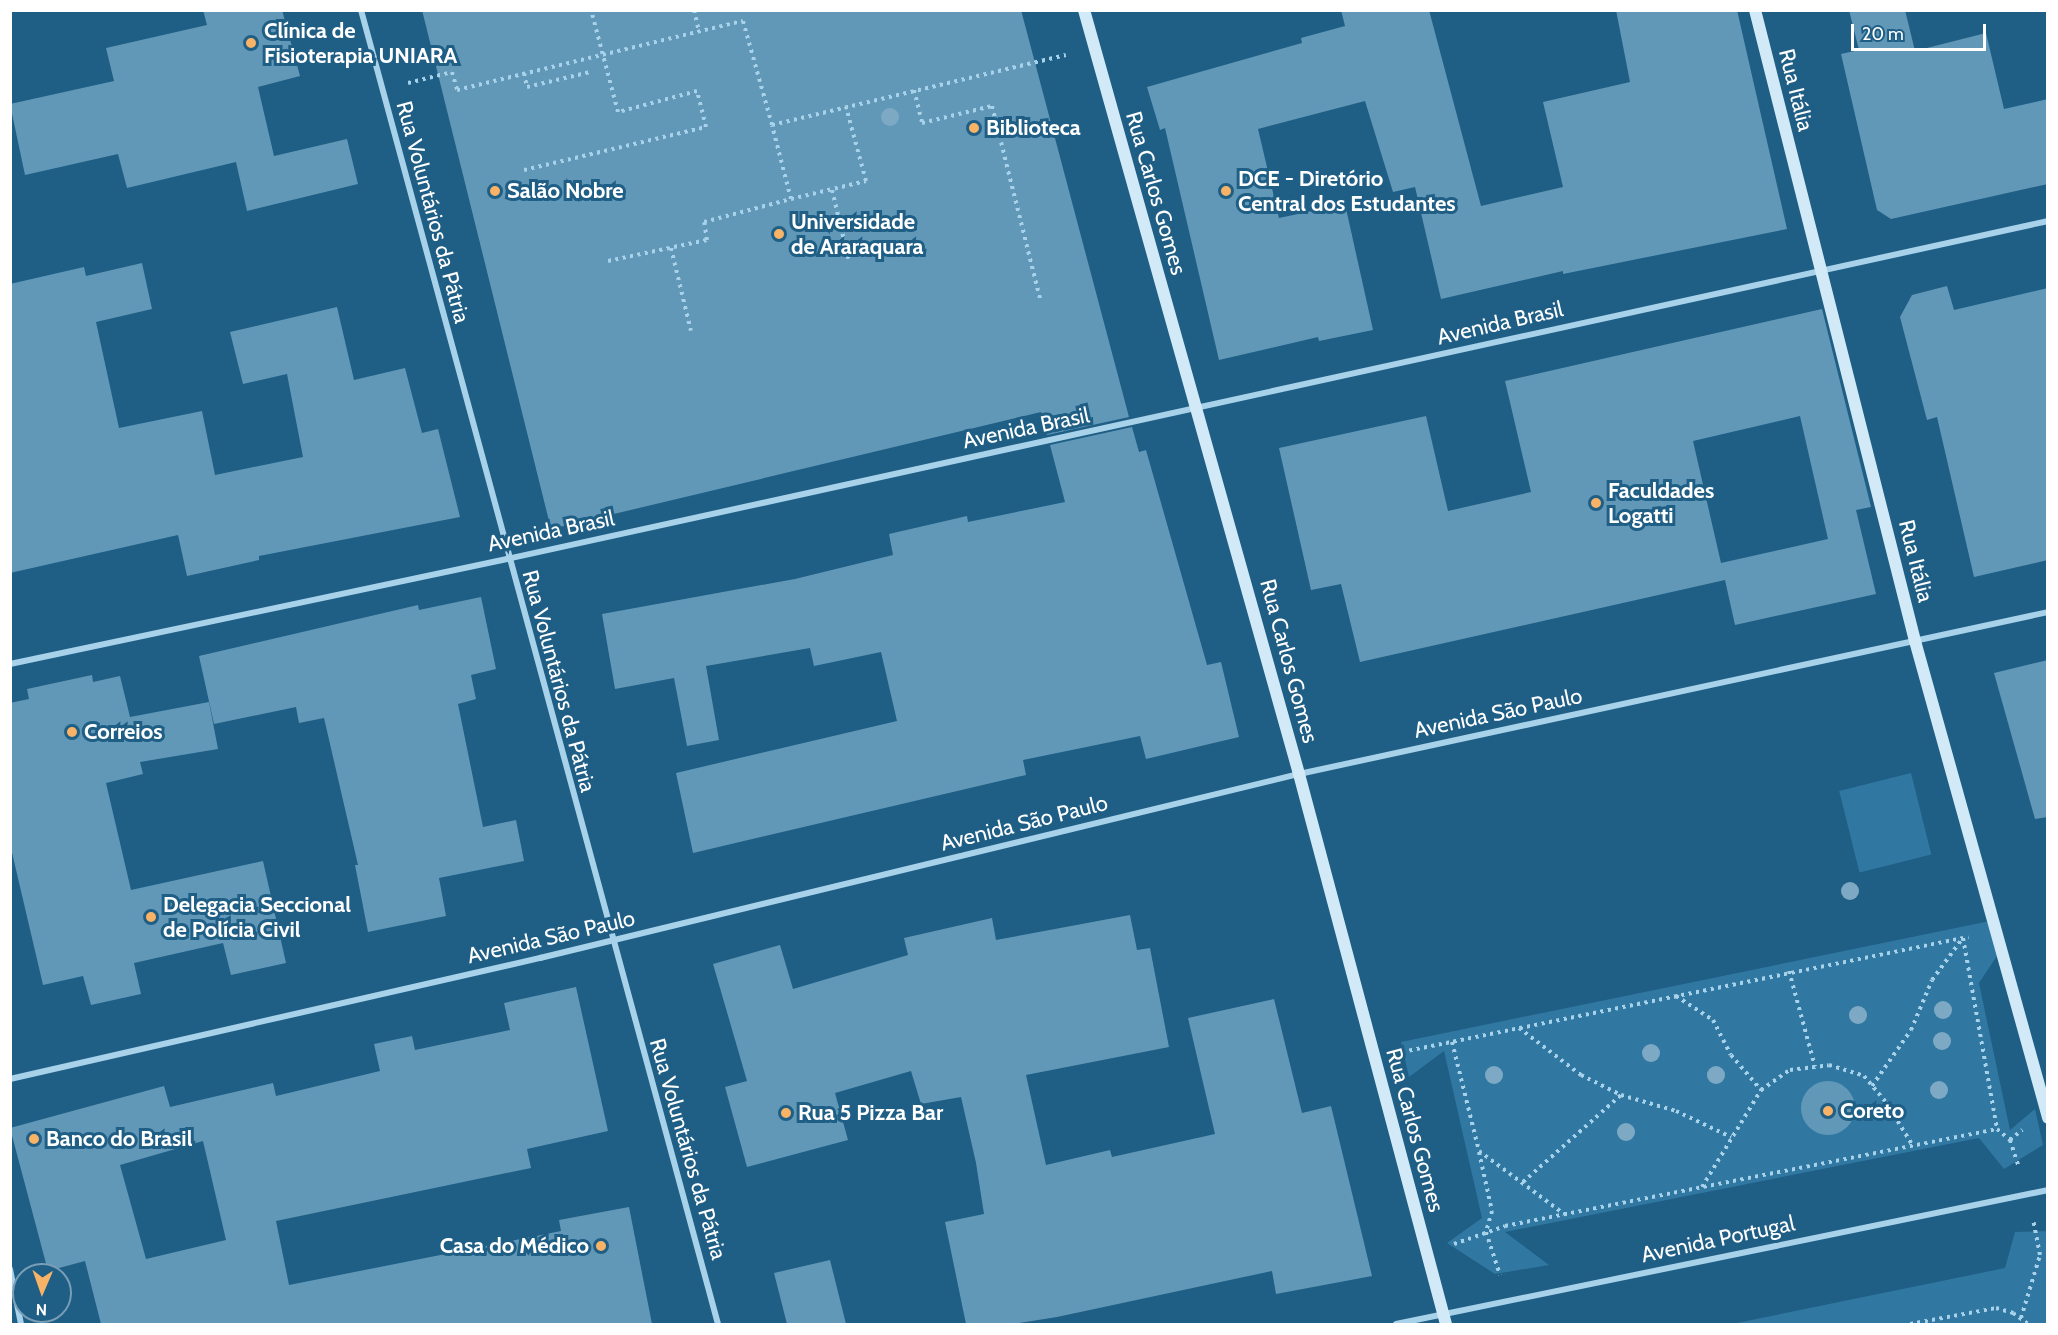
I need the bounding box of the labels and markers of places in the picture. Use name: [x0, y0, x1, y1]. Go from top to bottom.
place label: Clínica de Fisioterapia UNIARA: [264, 17, 457, 68]
marker: Clínica de Fisioterapia UNIARA: [242, 34, 260, 52]
place label: Biblioteca: [986, 115, 1081, 141]
marker: Biblioteca: [967, 121, 981, 135]
place label: DCE - Diretório Central dos Estudantes: [1238, 165, 1456, 216]
place label: Salão Nobre: [507, 178, 624, 204]
marker: Salão Nobre: [488, 184, 502, 198]
marker: DCE - Diretório Central dos Estudantes: [1219, 184, 1233, 198]
place label: Universidade de Araraquara: [791, 208, 924, 260]
marker: Universidade de Araraquara: [772, 227, 786, 241]
place label: Faculdades Logatti: [1608, 477, 1714, 528]
marker: Faculdades Logatti: [1589, 496, 1603, 510]
place label: Correios: [84, 719, 162, 745]
marker: Correios: [65, 725, 79, 739]
place label: Delegacia Seccional de Polícia Civil: [163, 891, 351, 942]
marker: Delegacia Seccional de Polícia Civil: [144, 910, 158, 924]
place label: Coreto: [1840, 1098, 1904, 1124]
place label: Rua 5 Pizza Bar: [798, 1100, 943, 1126]
marker: Coreto: [1821, 1104, 1835, 1118]
marker: Rua 5 Pizza Bar: [779, 1106, 793, 1120]
place label: Banco do Brasil: [46, 1126, 192, 1152]
marker: Banco do Brasil: [27, 1132, 41, 1146]
place label: Casa do Médico: [440, 1233, 589, 1259]
marker: Casa do Médico: [594, 1239, 608, 1253]

